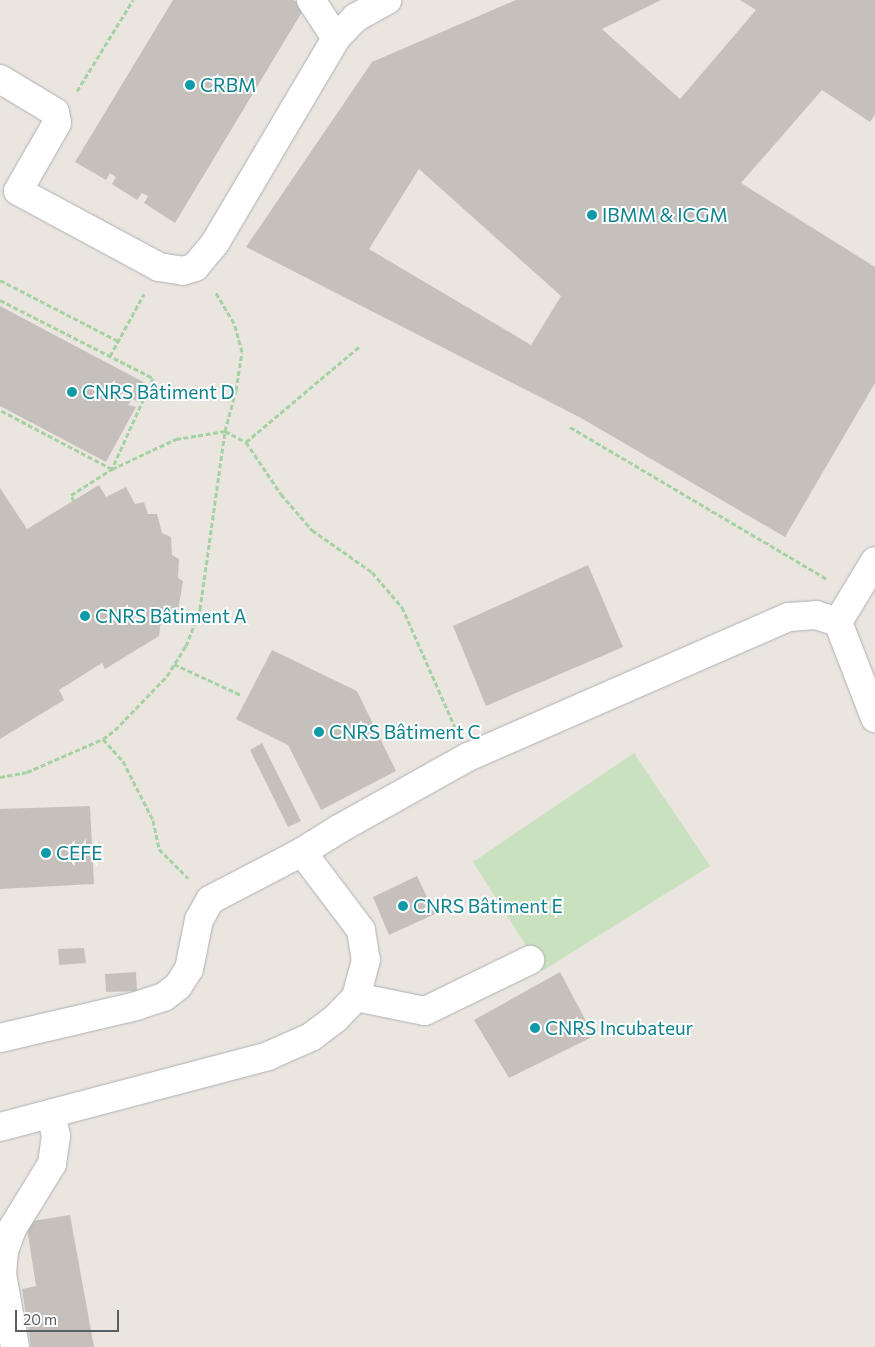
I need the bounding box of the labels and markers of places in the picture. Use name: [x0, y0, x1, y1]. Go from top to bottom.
place label: CRBM: [200, 74, 256, 96]
marker: CRBM: [184, 79, 196, 91]
place label: IBMM & ICGM: [602, 204, 728, 226]
marker: IBMM & ICGM: [586, 209, 598, 221]
place label: CNRS Bâtiment D: [82, 381, 235, 403]
marker: CNRS Bâtiment D: [66, 386, 78, 398]
place label: CNRS Bâtiment A: [95, 605, 247, 627]
marker: CNRS Bâtiment A: [79, 610, 91, 622]
place label: CNRS Bâtiment C: [329, 721, 481, 743]
marker: CNRS Bâtiment C: [313, 726, 325, 738]
place label: CEFE: [56, 842, 102, 864]
marker: CEFE: [40, 847, 52, 859]
place label: CNRS Bâtiment E: [413, 895, 563, 917]
marker: CNRS Bâtiment E: [397, 900, 409, 912]
place label: CNRS Incubateur: [545, 1017, 693, 1039]
marker: CNRS Incubateur: [529, 1022, 541, 1034]

